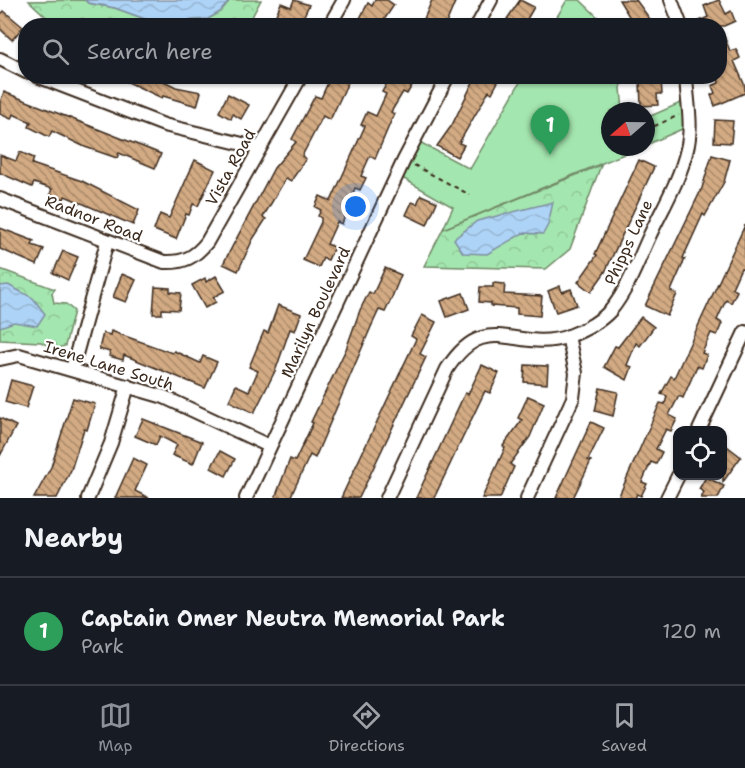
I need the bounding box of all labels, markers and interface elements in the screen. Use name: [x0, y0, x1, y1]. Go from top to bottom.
search box: [18, 18, 727, 84]
icon: search: [39, 35, 72, 68]
text: Search here: [87, 37, 213, 66]
north arrow: [601, 102, 655, 156]
pin: 1: [530, 106, 570, 155]
street label: Vista Road: [201, 125, 260, 209]
street label: Radnor Road: [42, 190, 146, 247]
your location: [341, 192, 370, 221]
street label: Phipps Lane: [600, 196, 657, 288]
street label: Marilyn Boulevard: [276, 243, 355, 381]
street label: Irene Lane South: [41, 336, 177, 395]
map controls: [673, 426, 727, 480]
button: locate: [673, 426, 727, 480]
text: Nearby: [24, 520, 123, 555]
text: Captain Omer Neutra Memorial Park: [81, 604, 505, 633]
text: 1: [39, 618, 48, 644]
text: 120 m: [662, 618, 721, 644]
text: Park: [81, 633, 124, 659]
tab: Map: [98, 699, 132, 756]
tab: Directions: [329, 699, 405, 756]
tab: Saved: [601, 699, 647, 756]

